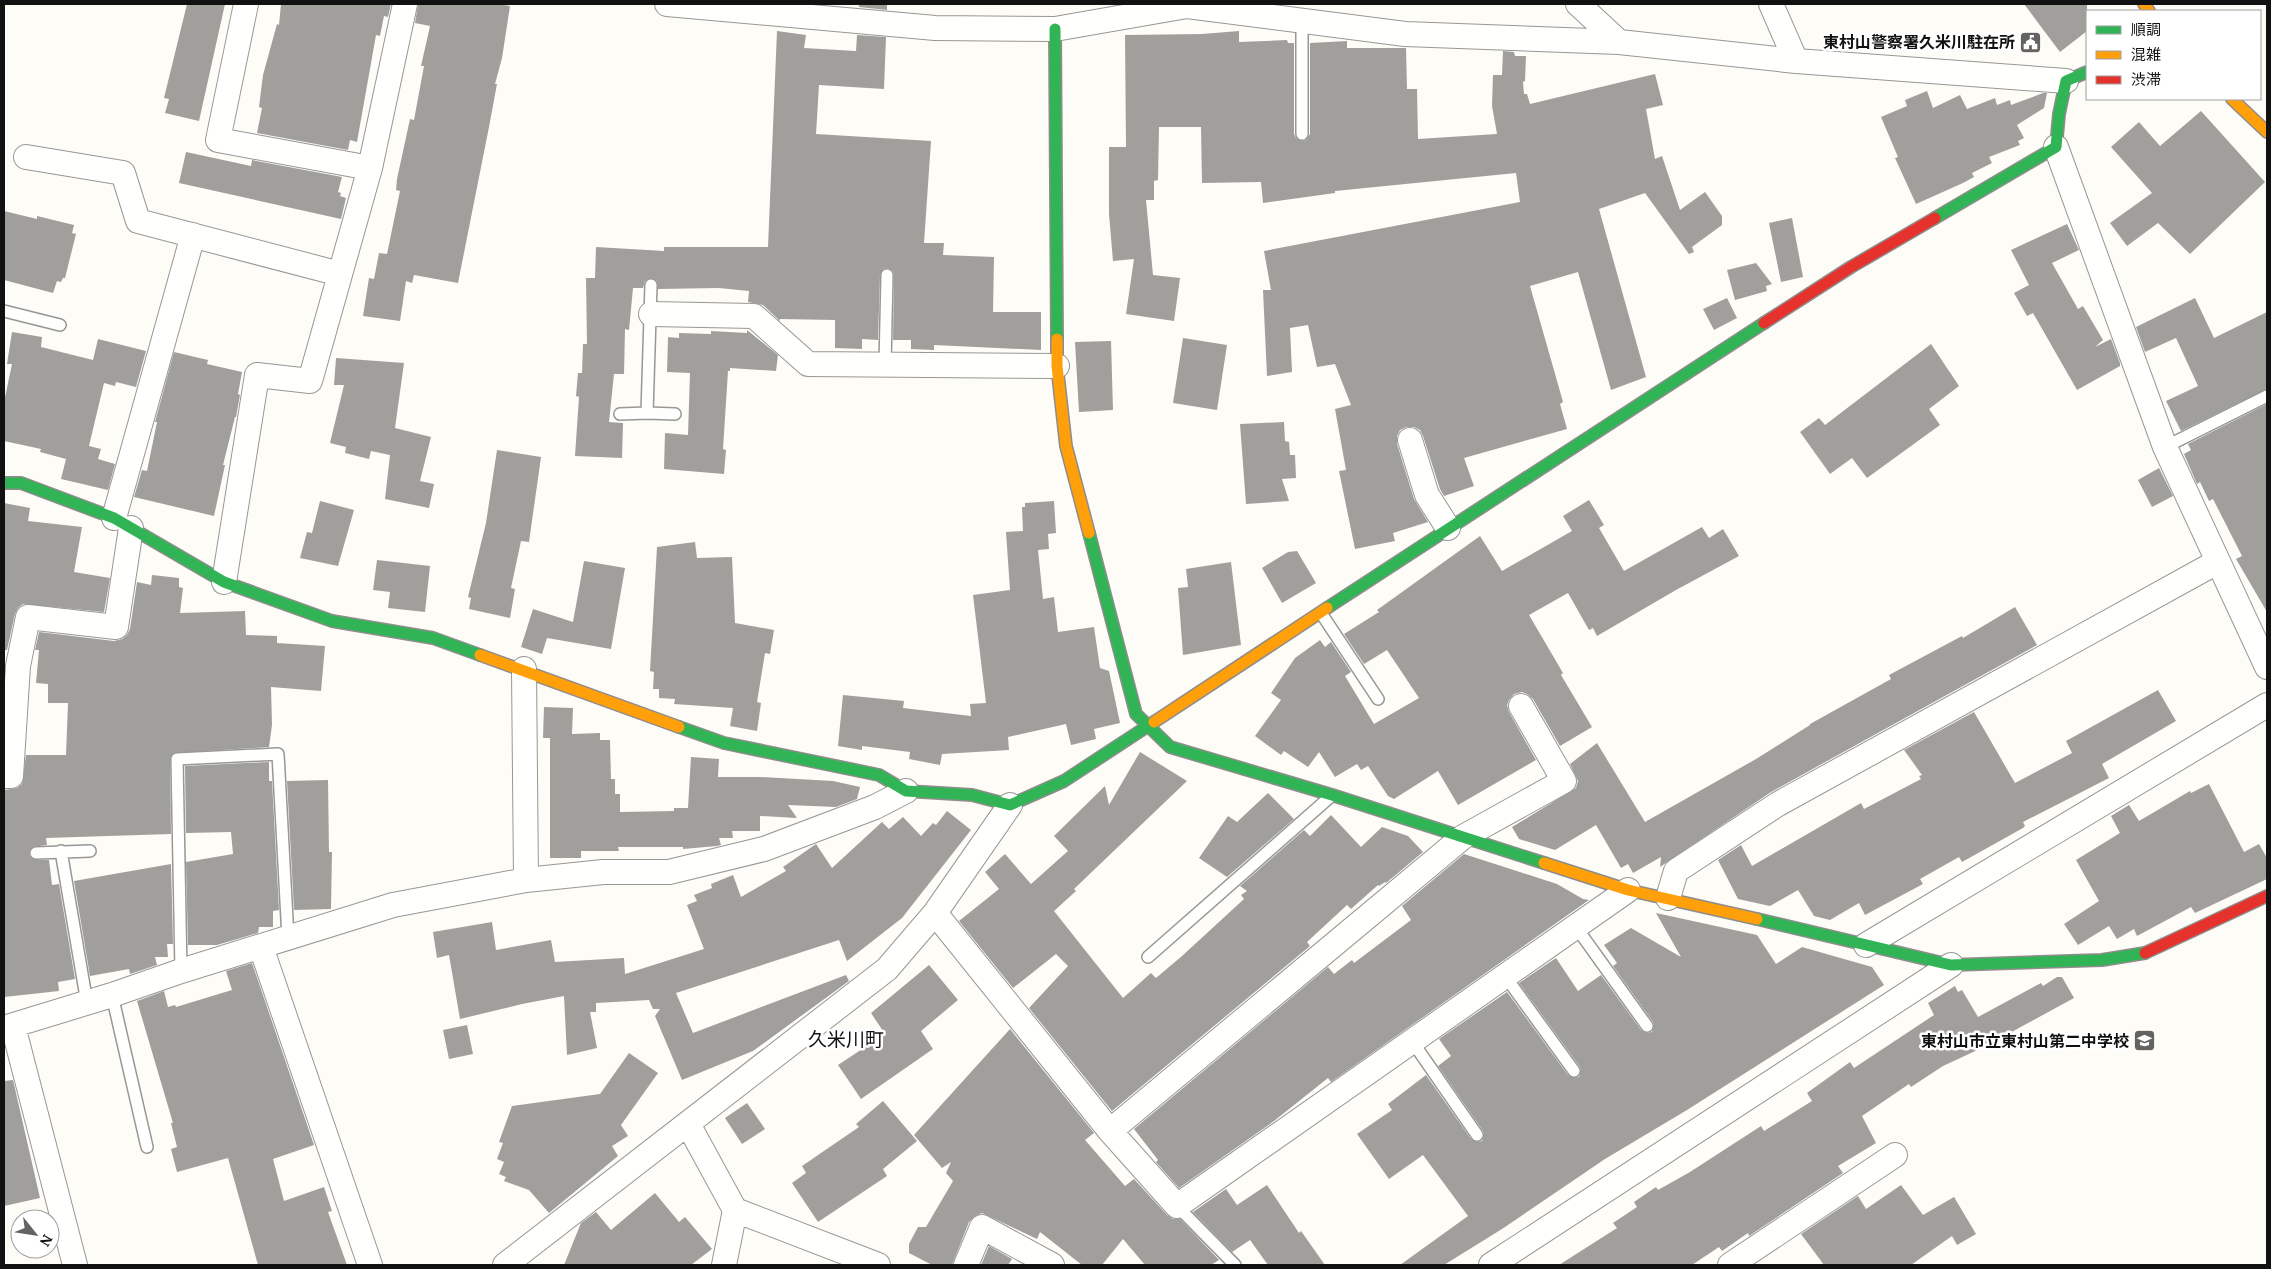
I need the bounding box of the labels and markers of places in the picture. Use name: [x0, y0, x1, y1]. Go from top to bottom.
public building icon: 東村山警察署久米川駐在所: [2019, 30, 2043, 54]
place label: 東村山警察署久米川駐在所: [1823, 31, 2015, 53]
school or university icon: 東村山市立東村山第二中学校: [2133, 1029, 2157, 1053]
place label: 東村山市立東村山第二中学校: [1921, 1030, 2129, 1052]

